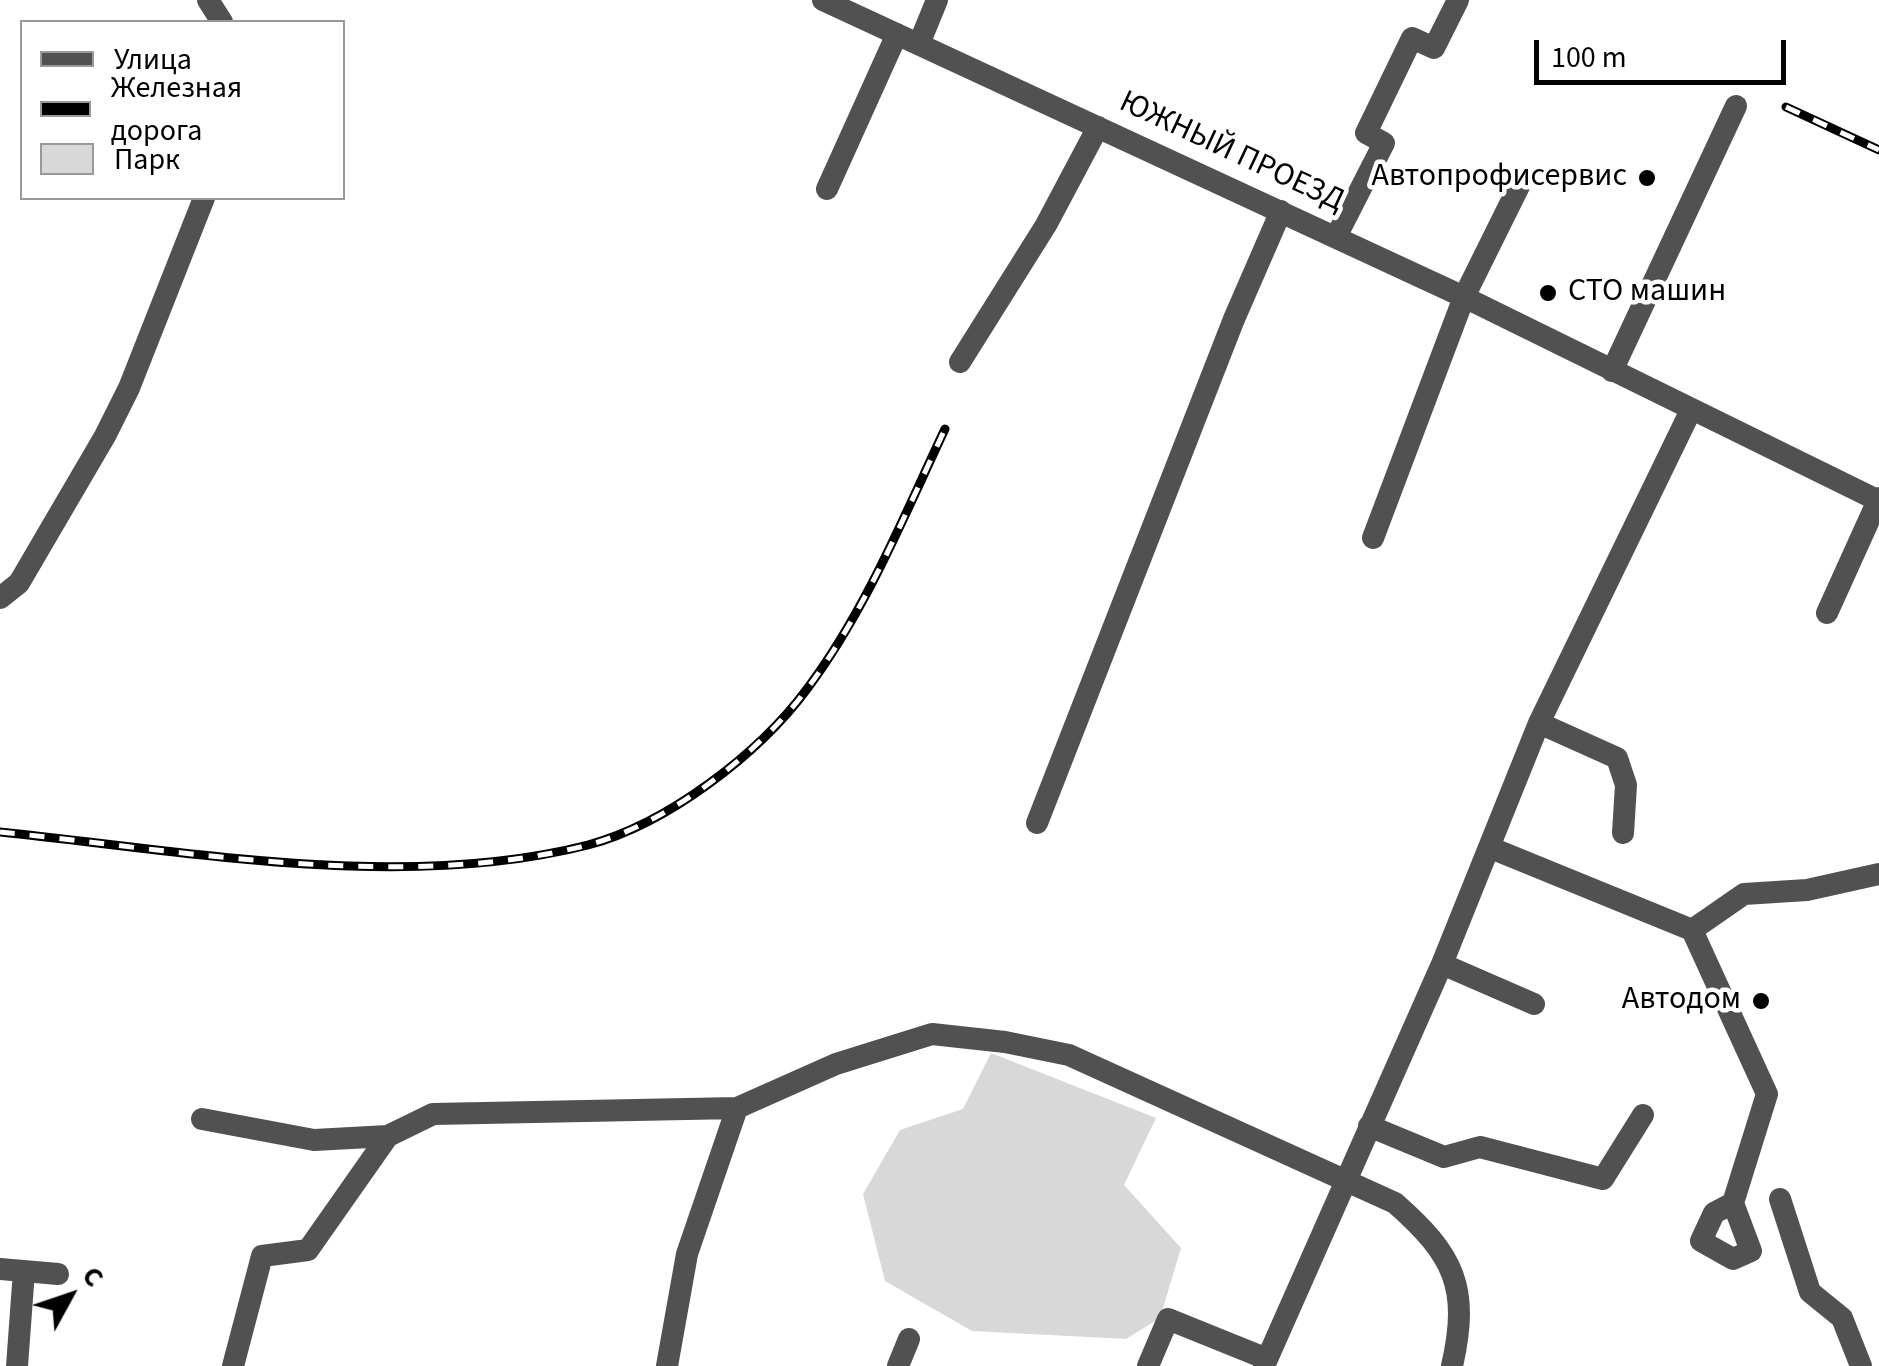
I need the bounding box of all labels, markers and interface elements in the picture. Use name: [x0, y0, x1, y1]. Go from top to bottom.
legend: [20, 20, 345, 200]
scale bar: [1539, 20, 1792, 82]
text: 100 m: [1551, 36, 1627, 79]
text: Улица: [114, 38, 192, 81]
text: Железная дорога: [111, 66, 242, 152]
street label: ЮЖНЫЙ ПРОЕЗД: [1113, 84, 1349, 222]
text: Парк: [114, 138, 180, 181]
place label: Автопрофисервис: [1372, 159, 1627, 197]
marker: Автопрофисервис: [1636, 167, 1658, 189]
place label: СТО машин: [1568, 274, 1726, 312]
marker: СТО машин: [1537, 282, 1559, 304]
place label: Автодом: [1622, 982, 1741, 1020]
marker: Автодом: [1750, 990, 1772, 1012]
north arrow: [20, 1246, 120, 1346]
text: С: [72, 1258, 114, 1296]

